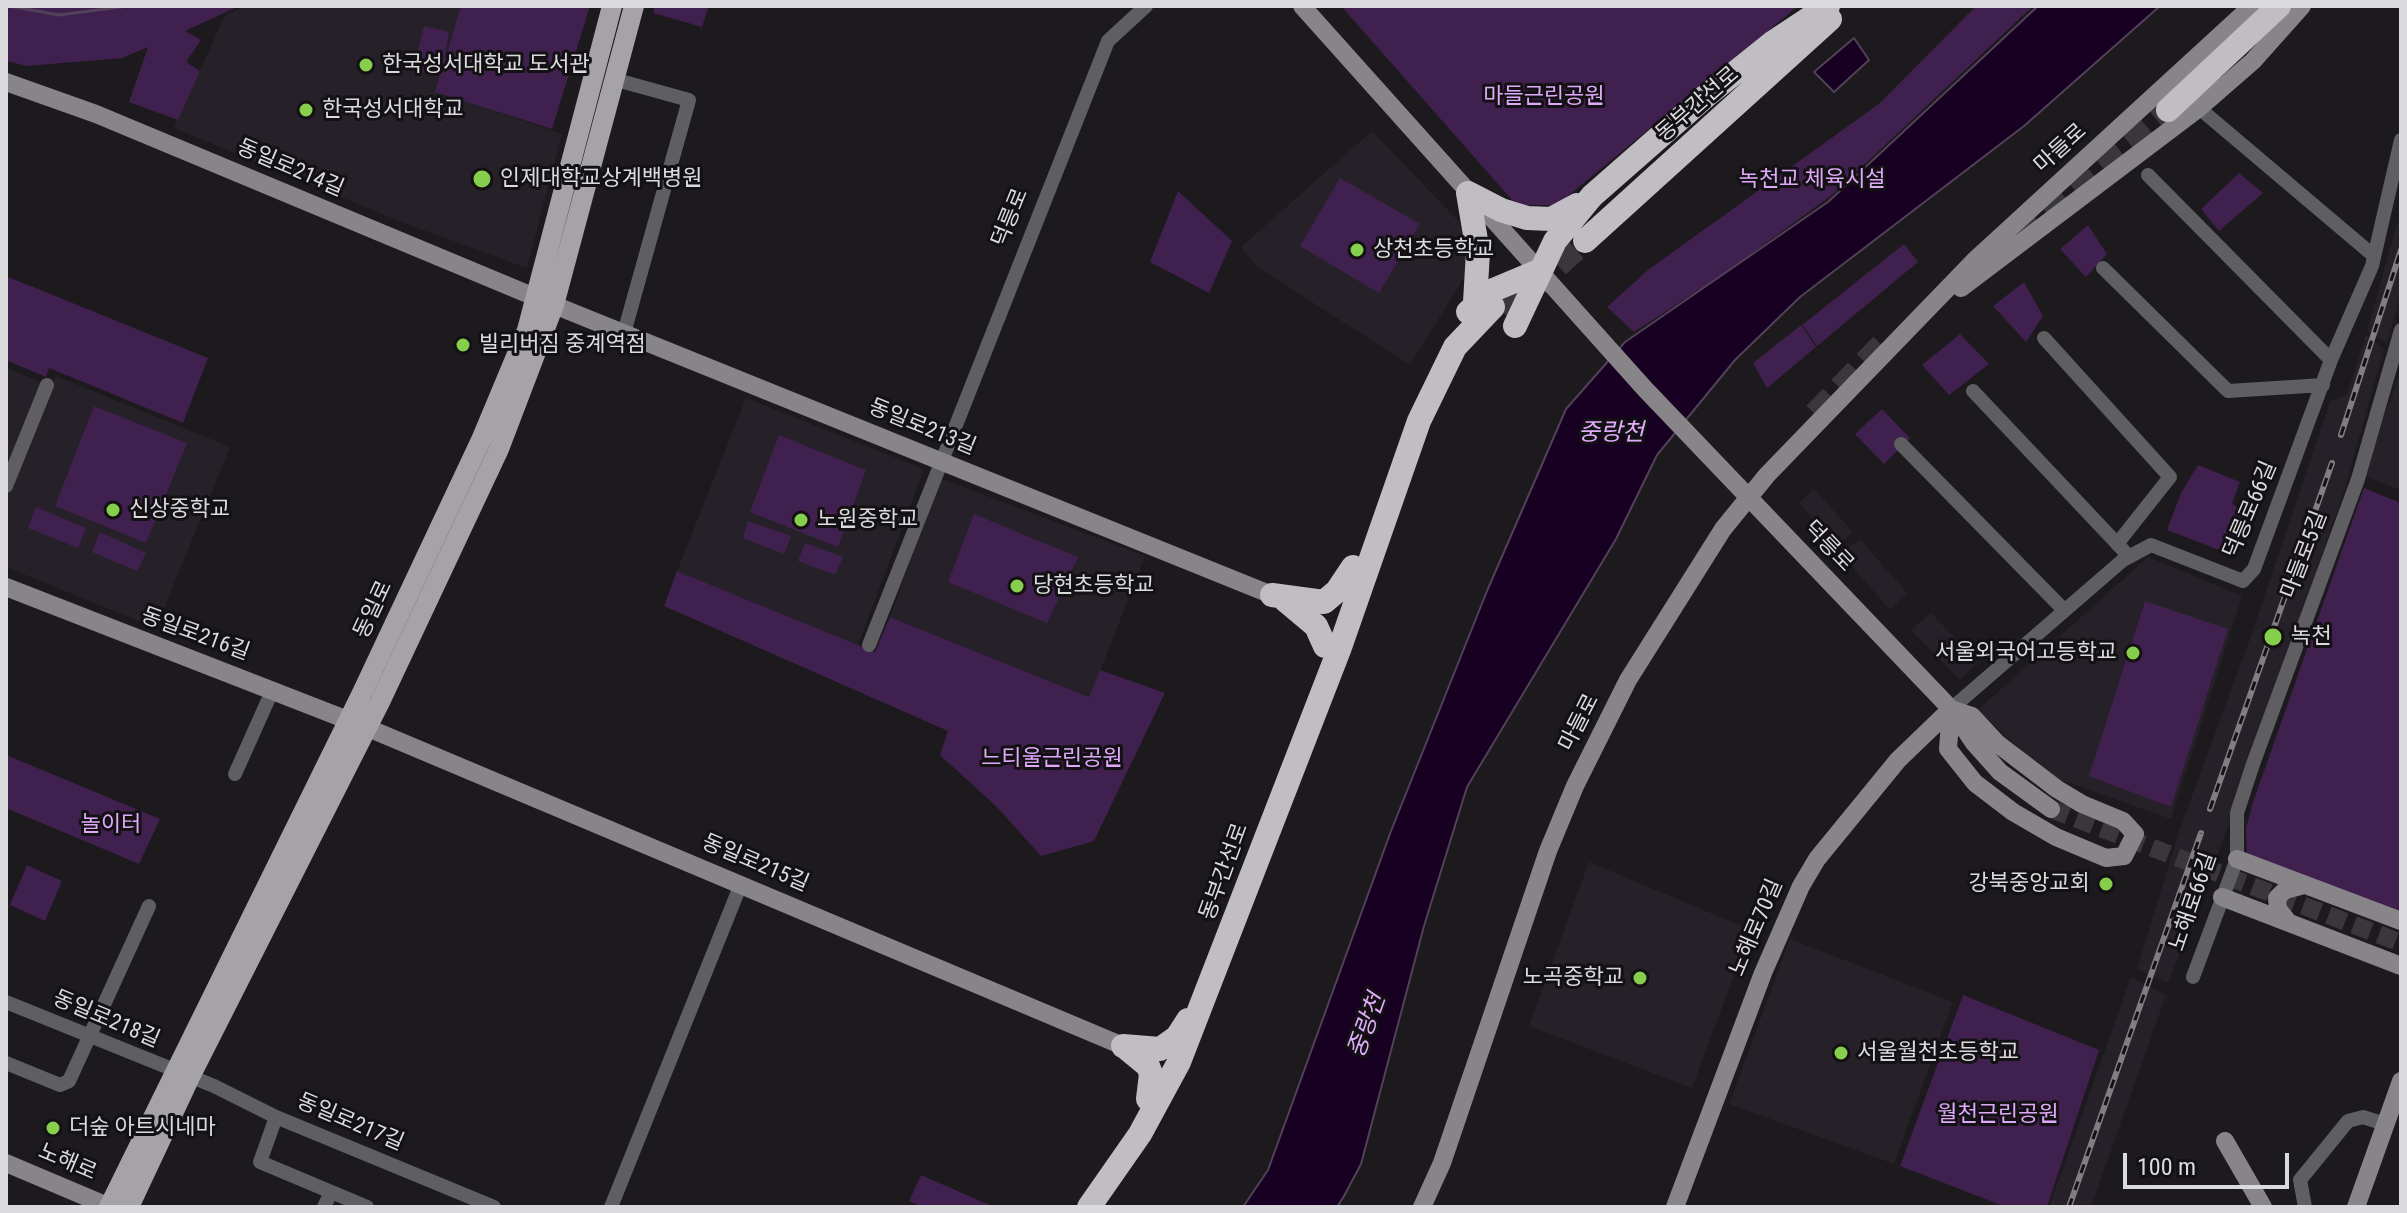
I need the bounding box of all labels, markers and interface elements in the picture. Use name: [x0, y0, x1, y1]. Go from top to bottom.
place label: 한국성서대학교 도서관: [382, 52, 589, 78]
marker: 한국성서대학교 도서관: [357, 56, 375, 74]
street label: 동부간선로: [1651, 62, 1745, 148]
park label: 마들근린공원: [1483, 84, 1605, 110]
place label: 한국성서대학교: [322, 97, 464, 123]
marker: 한국성서대학교: [297, 101, 315, 119]
street label: 마들로: [2030, 119, 2092, 179]
street label: 동일로214길: [233, 135, 347, 203]
place label: 인제대학교상계백병원: [500, 166, 702, 192]
park label: 녹천교 체육시설: [1739, 167, 1885, 193]
marker: 인제대학교상계백병원: [471, 168, 493, 190]
street label: 덕릉로: [987, 185, 1035, 251]
place label: 상천초등학교: [1373, 237, 1494, 263]
marker: 상천초등학교: [1348, 241, 1366, 259]
place label: 빌리버짐 중계역점: [479, 332, 646, 358]
marker: 빌리버짐 중계역점: [454, 336, 472, 354]
street label: 동일로213길: [864, 394, 980, 462]
water label: 중랑천: [1578, 420, 1644, 448]
street label: 덕릉로66길: [2219, 458, 2283, 562]
place label: 신상중학교: [129, 497, 230, 523]
marker: 신상중학교: [104, 501, 122, 519]
place label: 노원중학교: [817, 507, 918, 533]
street label: 마들로5길: [2276, 507, 2334, 603]
marker: 노원중학교: [792, 511, 810, 529]
street label: 덕릉로: [1797, 516, 1859, 578]
place label: 당현초등학교: [1033, 573, 1154, 599]
street label: 동일로: [349, 577, 399, 643]
marker: 당현초등학교: [1008, 577, 1026, 595]
street label: 동일로216길: [137, 603, 253, 667]
place label: 녹천: [2291, 624, 2331, 650]
marker: 녹천: [2262, 626, 2284, 648]
place label: 서울외국어고등학교: [1935, 640, 2117, 666]
marker: 서울외국어고등학교: [2124, 644, 2142, 662]
street label: 마들로: [1554, 690, 1606, 756]
park label: 느티울근린공원: [981, 746, 1123, 772]
park label: 놀이터: [81, 812, 141, 838]
street label: 동부간선로: [1195, 820, 1255, 924]
street label: 동일로215길: [698, 830, 812, 898]
street label: 노해로66길: [2165, 849, 2223, 955]
place label: 강북중앙교회: [1969, 871, 2090, 897]
marker: 강북중앙교회: [2097, 875, 2115, 893]
street label: 노해로70길: [1725, 876, 1789, 980]
place label: 노곡중학교: [1523, 965, 1624, 991]
marker: 노곡중학교: [1631, 969, 1649, 987]
street label: 동일로218길: [49, 986, 163, 1054]
water label: 중랑천: [1343, 990, 1393, 1062]
place label: 서울월천초등학교: [1857, 1040, 2019, 1066]
marker: 서울월천초등학교: [1832, 1044, 1850, 1062]
street label: 동일로217길: [293, 1089, 407, 1157]
park label: 월천근린공원: [1937, 1102, 2059, 1128]
place label: 더숲 아트시네마: [69, 1115, 216, 1141]
marker: 더숲 아트시네마: [44, 1119, 62, 1137]
scale bar: [2127, 1137, 2293, 1187]
street label: 노해로: [34, 1139, 100, 1187]
text: 100 m: [2137, 1153, 2196, 1181]

